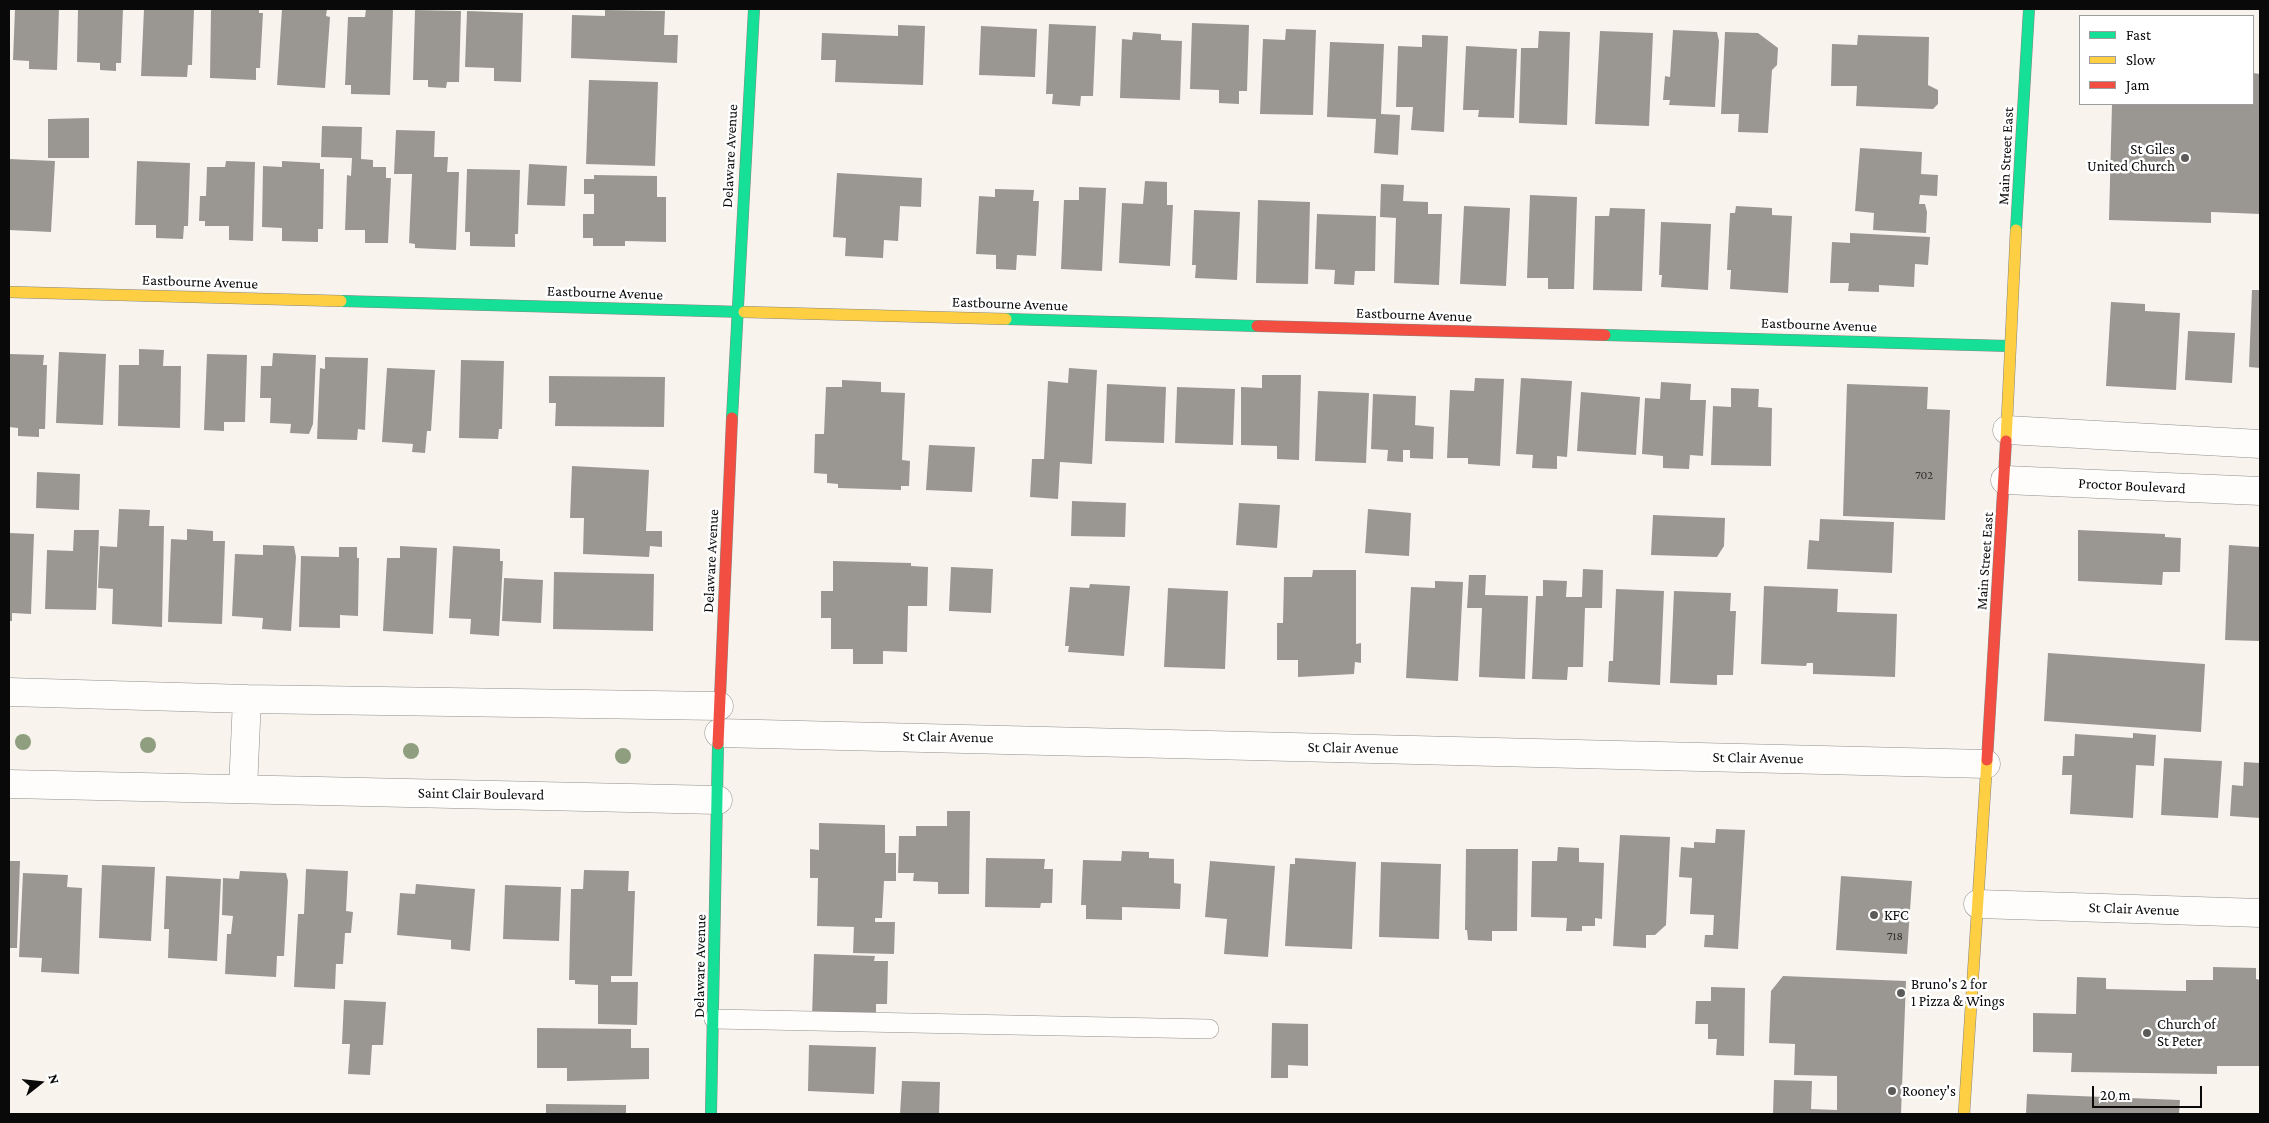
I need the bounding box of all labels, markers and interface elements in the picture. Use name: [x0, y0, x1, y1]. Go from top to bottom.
legend: [2079, 15, 2254, 105]
text: Fast: [2126, 27, 2151, 43]
text: Slow: [2126, 52, 2155, 68]
text: Jam: [2126, 77, 2149, 93]
street label: Delaware Avenue: [718, 104, 742, 208]
street label: Main Street East: [1994, 107, 2018, 205]
place label: St Giles United Church: [2087, 140, 2175, 175]
marker: St Giles United Church: [2179, 152, 2191, 164]
street label: Eastbourne Avenue: [142, 271, 258, 293]
street label: Eastbourne Avenue: [547, 282, 663, 304]
street label: Eastbourne Avenue: [952, 293, 1068, 315]
street label: Eastbourne Avenue: [1356, 304, 1472, 326]
street label: Eastbourne Avenue: [1761, 314, 1877, 336]
house number: 702: [1915, 468, 1933, 482]
street label: Proctor Boulevard: [2078, 474, 2186, 498]
street label: Delaware Avenue: [699, 509, 723, 613]
street label: Main Street East: [1973, 511, 1997, 611]
street label: St Clair Avenue: [902, 727, 994, 747]
street label: St Clair Avenue: [1307, 738, 1399, 758]
street label: St Clair Avenue: [1712, 748, 1804, 768]
street label: Saint Clair Boulevard: [418, 784, 544, 804]
street label: St Clair Avenue: [2088, 898, 2180, 920]
place label: KFC: [1884, 906, 1909, 924]
marker: KFC: [1868, 909, 1880, 921]
street label: Delaware Avenue: [690, 914, 710, 1018]
house number: 718: [1887, 929, 1903, 943]
place label: Bruno's 2 for 1 Pizza & Wings: [1911, 975, 2005, 1010]
marker: Bruno's 2 for 1 Pizza & Wings: [1895, 987, 1907, 999]
place label: Church of St Peter: [2157, 1015, 2216, 1050]
marker: Church of St Peter: [2141, 1027, 2153, 1039]
north arrow: [15, 1058, 65, 1108]
text: N: [45, 1072, 63, 1086]
scale bar: [2094, 1076, 2204, 1108]
place label: Rooney's: [1902, 1082, 1956, 1100]
marker: Rooney's: [1886, 1085, 1898, 1097]
text: 20 m: [2100, 1087, 2131, 1103]

